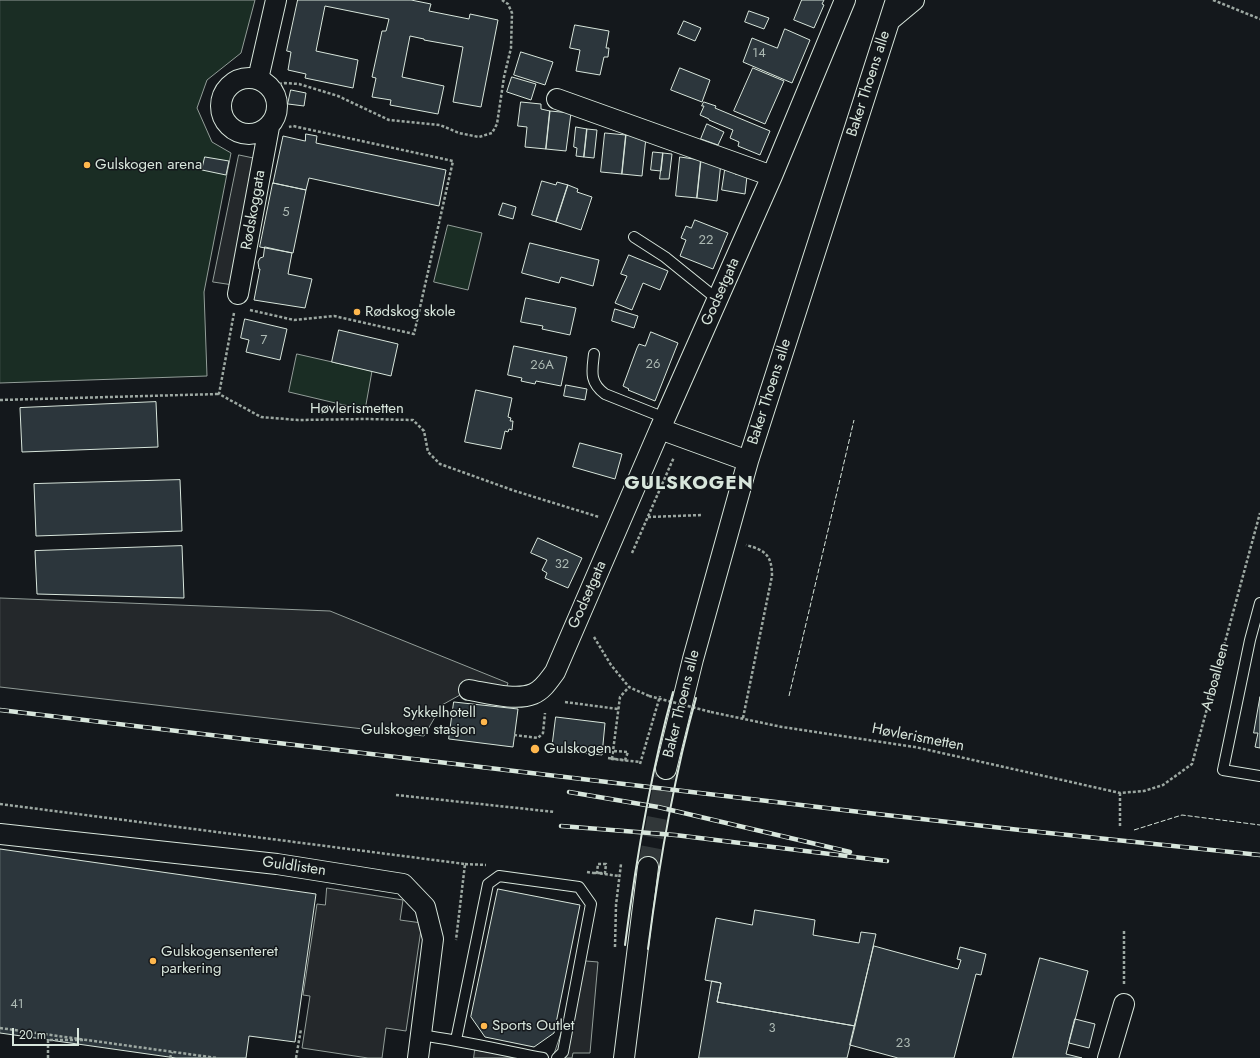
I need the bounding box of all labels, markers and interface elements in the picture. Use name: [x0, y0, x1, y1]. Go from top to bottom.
street label: Baker Thoens alle: [843, 29, 895, 139]
house number: 14: [752, 46, 766, 62]
place label: Gulskogen arena: [95, 156, 202, 174]
marker: Gulskogen arena: [82, 160, 92, 170]
street label: Rødskoggata: [238, 169, 270, 251]
house number: 5: [282, 205, 290, 221]
house number: 22: [699, 233, 713, 249]
street label: Godsetgata: [698, 255, 744, 329]
place label: Rødskog skole: [365, 303, 456, 321]
marker: Rødskog skole: [352, 307, 362, 317]
house number: 7: [261, 333, 267, 349]
street label: Baker Thoens alle: [744, 337, 796, 447]
house number: 26: [646, 357, 660, 373]
house number: 26A: [530, 358, 554, 374]
street label: Høvlerismetten: [310, 400, 404, 418]
district label: GULSKOGEN: [624, 473, 754, 495]
house number: 32: [555, 557, 569, 573]
street label: Godsetgata: [565, 558, 611, 632]
street label: Arboalleen: [1198, 641, 1234, 713]
street label: Baker Thoens alle: [660, 648, 704, 760]
place label: Sykkelhotell Gulskogen stasjon: [361, 704, 476, 739]
marker: Sykkelhotell Gulskogen stasjon: [479, 717, 489, 727]
street label: Høvlerismetten: [870, 720, 966, 756]
place label: Gulskogen: [544, 740, 612, 758]
marker: Gulskogen: [529, 743, 541, 755]
street label: Guldlisten: [261, 854, 327, 880]
place label: Gulskogensenteret parkering: [161, 943, 278, 978]
marker: Gulskogensenteret parkering: [148, 956, 158, 966]
house number: 41: [10, 997, 24, 1013]
place label: Sports Outlet: [492, 1017, 574, 1035]
scale bar: [14, 1020, 81, 1046]
marker: Sports Outlet: [479, 1021, 489, 1031]
house number: 3: [768, 1021, 776, 1037]
text: 20 m: [19, 1026, 46, 1044]
house number: 23: [896, 1036, 910, 1052]

